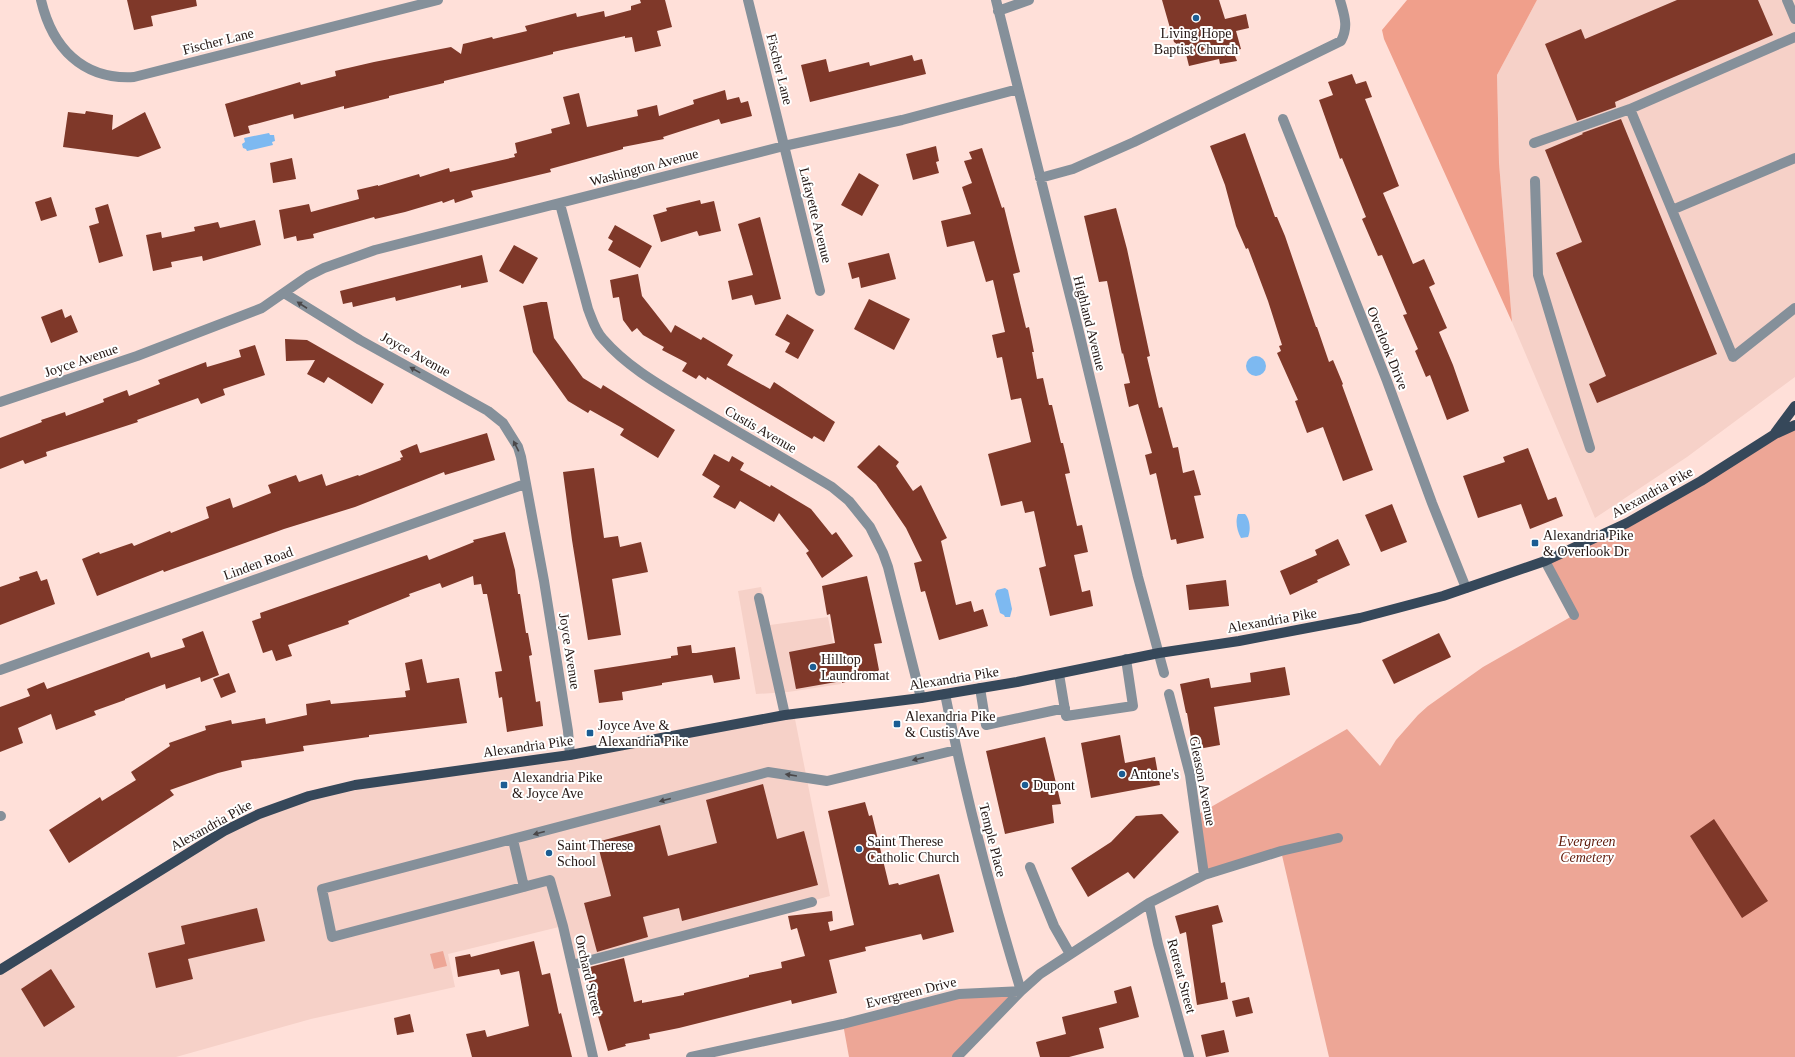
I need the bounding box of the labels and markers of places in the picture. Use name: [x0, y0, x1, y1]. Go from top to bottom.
marker: Living Hope Baptist Church: [1191, 13, 1201, 23]
place label: Living Hope Baptist Church: [1154, 26, 1238, 57]
place label: Alexandria Pike & Overlook Dr: [1543, 528, 1634, 559]
marker: Alexandria Pike & Overlook Dr: [1530, 538, 1540, 548]
place label: Hilltop Laundromat: [821, 652, 890, 683]
marker: Hilltop Laundromat: [808, 662, 818, 672]
place label: Alexandria Pike & Custis Ave: [905, 709, 996, 740]
place label: Joyce Ave & Alexandria Pike: [598, 718, 689, 749]
marker: Alexandria Pike & Custis Ave: [892, 719, 902, 729]
marker: Joyce Ave & Alexandria Pike: [585, 728, 595, 738]
place label: Antone's: [1130, 767, 1179, 782]
marker: Antone's: [1117, 769, 1127, 779]
place label: Alexandria Pike & Joyce Ave: [512, 770, 603, 801]
place label: Dupont: [1033, 778, 1075, 793]
marker: Alexandria Pike & Joyce Ave: [499, 780, 509, 790]
marker: Dupont: [1020, 780, 1030, 790]
place label: Saint Therese Catholic Church: [867, 834, 959, 865]
place label: Saint Therese School: [557, 838, 633, 869]
marker: Saint Therese Catholic Church: [854, 844, 864, 854]
marker: Saint Therese School: [544, 848, 554, 858]

